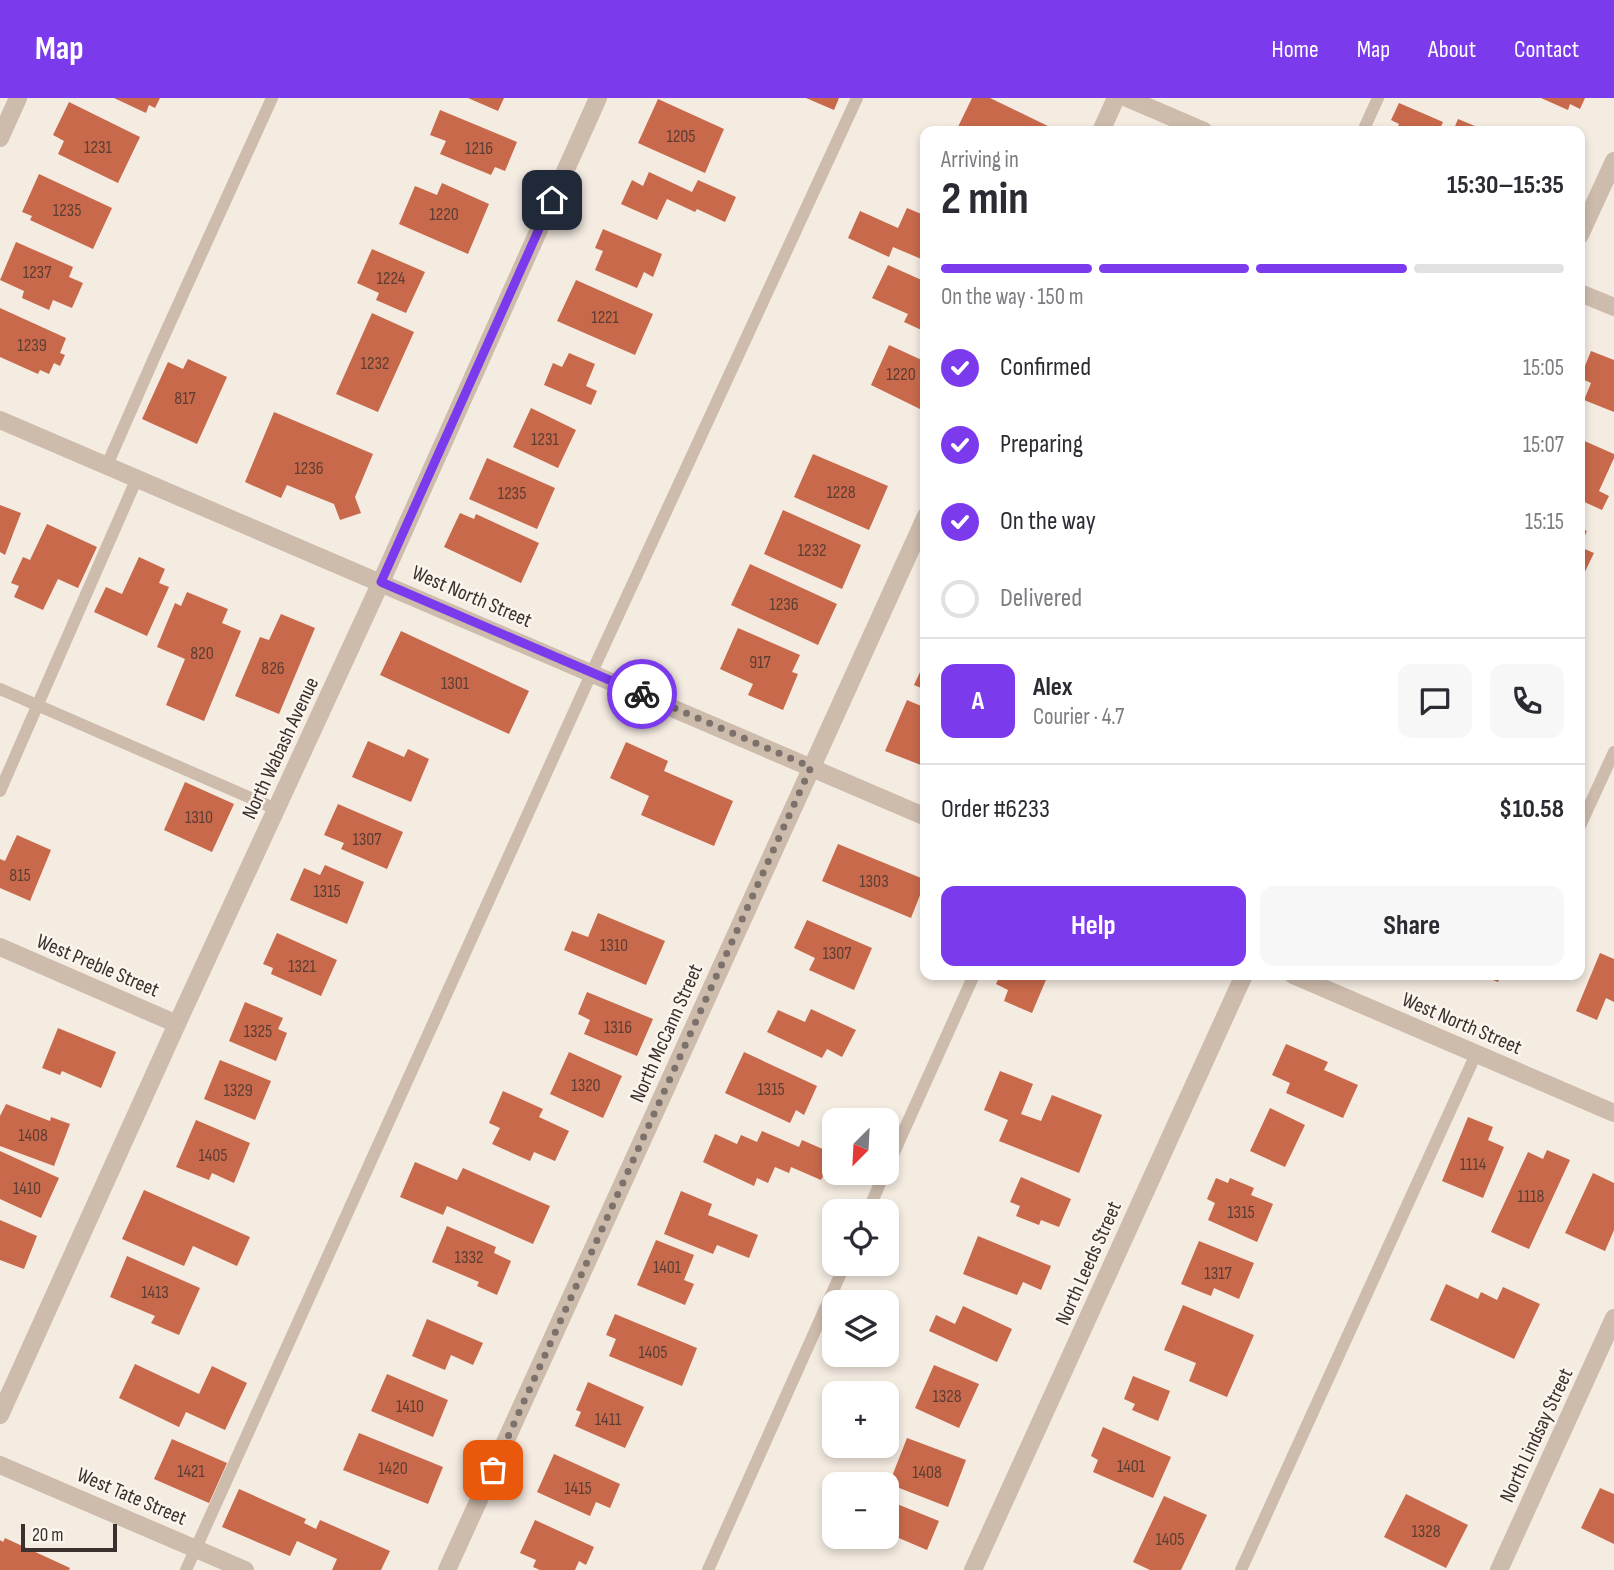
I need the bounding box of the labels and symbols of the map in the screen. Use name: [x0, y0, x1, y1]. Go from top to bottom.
house number: 1205: [666, 126, 696, 147]
house number: 1231: [84, 137, 113, 158]
house number: 1216: [465, 138, 493, 159]
pin: [522, 170, 582, 230]
house number: 1235: [53, 200, 81, 221]
house number: 1220: [429, 204, 459, 225]
house number: 1237: [23, 262, 52, 283]
house number: 1224: [377, 268, 406, 289]
house number: 1221: [591, 307, 620, 328]
house number: 1239: [17, 335, 47, 356]
house number: 1232: [361, 353, 389, 374]
house number: 1220: [886, 364, 916, 385]
house number: 817: [174, 388, 196, 409]
house number: 1231: [531, 429, 560, 450]
house number: 1236: [294, 458, 324, 479]
house number: 1228: [826, 482, 856, 503]
house number: 1235: [498, 483, 526, 504]
house number: 1232: [798, 540, 826, 561]
street label: West North Street: [408, 560, 536, 633]
house number: 1236: [769, 594, 799, 615]
house number: 820: [190, 643, 214, 664]
house number: 917: [749, 652, 772, 673]
house number: 826: [261, 658, 285, 679]
courier: [607, 659, 677, 729]
street label: North Wabash Avenue: [237, 673, 324, 823]
house number: 1301: [441, 673, 470, 694]
house number: 1310: [185, 807, 213, 828]
house number: 1307: [352, 829, 382, 850]
house number: 815: [9, 865, 31, 886]
house number: 1303: [859, 871, 889, 892]
house number: 1315: [313, 881, 341, 902]
street label: West Preble Street: [33, 928, 163, 1003]
house number: 1310: [600, 935, 628, 956]
house number: 1307: [822, 943, 852, 964]
house number: 1321: [288, 956, 317, 977]
street label: North McCann Street: [625, 960, 708, 1106]
street label: West North Street: [1398, 987, 1526, 1060]
house number: 1316: [604, 1017, 632, 1038]
house number: 1325: [244, 1021, 272, 1042]
house number: 1320: [571, 1075, 601, 1096]
house number: 1315: [757, 1079, 785, 1100]
house number: 1329: [223, 1080, 253, 1101]
north arrow: [822, 1108, 900, 1185]
house number: 1408: [18, 1125, 48, 1146]
house number: 1405: [198, 1145, 228, 1166]
house number: 1114: [1460, 1154, 1487, 1175]
house number: 1410: [13, 1178, 41, 1199]
house number: 1118: [1518, 1186, 1545, 1207]
street label: North Leeds Street: [1050, 1197, 1127, 1329]
house number: 1315: [1227, 1202, 1255, 1223]
house number: 1332: [455, 1247, 483, 1268]
house number: 1401: [653, 1257, 682, 1278]
house number: 1317: [1204, 1263, 1232, 1284]
house number: 1413: [141, 1282, 169, 1303]
house number: 1405: [638, 1342, 668, 1363]
street label: North Lindsay Street: [1494, 1364, 1578, 1506]
house number: 1328: [932, 1386, 962, 1407]
house number: 1410: [396, 1396, 424, 1417]
house number: 1411: [595, 1409, 622, 1430]
pin: [463, 1440, 523, 1500]
house number: 1401: [1117, 1456, 1146, 1477]
house number: 1420: [378, 1458, 408, 1479]
house number: 1421: [177, 1461, 206, 1482]
street label: West Tate Street: [73, 1462, 190, 1531]
house number: 1408: [912, 1462, 942, 1483]
house number: 1415: [564, 1478, 592, 1499]
scale bar: [21, 1521, 117, 1553]
house number: 1328: [1411, 1521, 1441, 1542]
house number: 1405: [1155, 1529, 1185, 1550]

